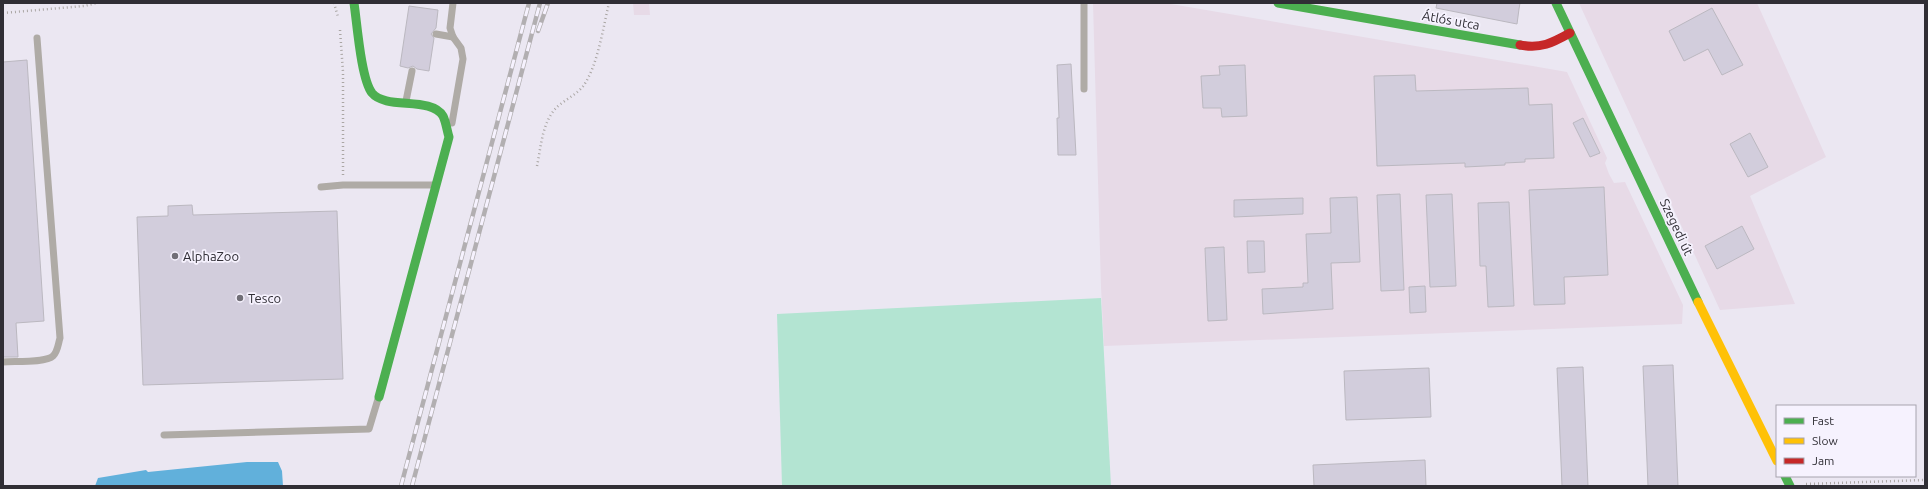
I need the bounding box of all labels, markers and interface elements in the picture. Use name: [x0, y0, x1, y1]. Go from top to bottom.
street label: Átlós utca: [1421, 7, 1481, 32]
street label: Szegedi út: [1658, 196, 1696, 258]
place label: AlphaZoo: [183, 249, 239, 263]
marker: AlphaZoo: [170, 251, 180, 261]
place label: Tesco: [248, 291, 281, 305]
marker: Tesco: [235, 293, 245, 303]
legend: [1776, 405, 1916, 477]
text: Fast: [1812, 414, 1834, 427]
text: Slow: [1812, 434, 1838, 447]
text: Jam: [1812, 454, 1834, 467]

